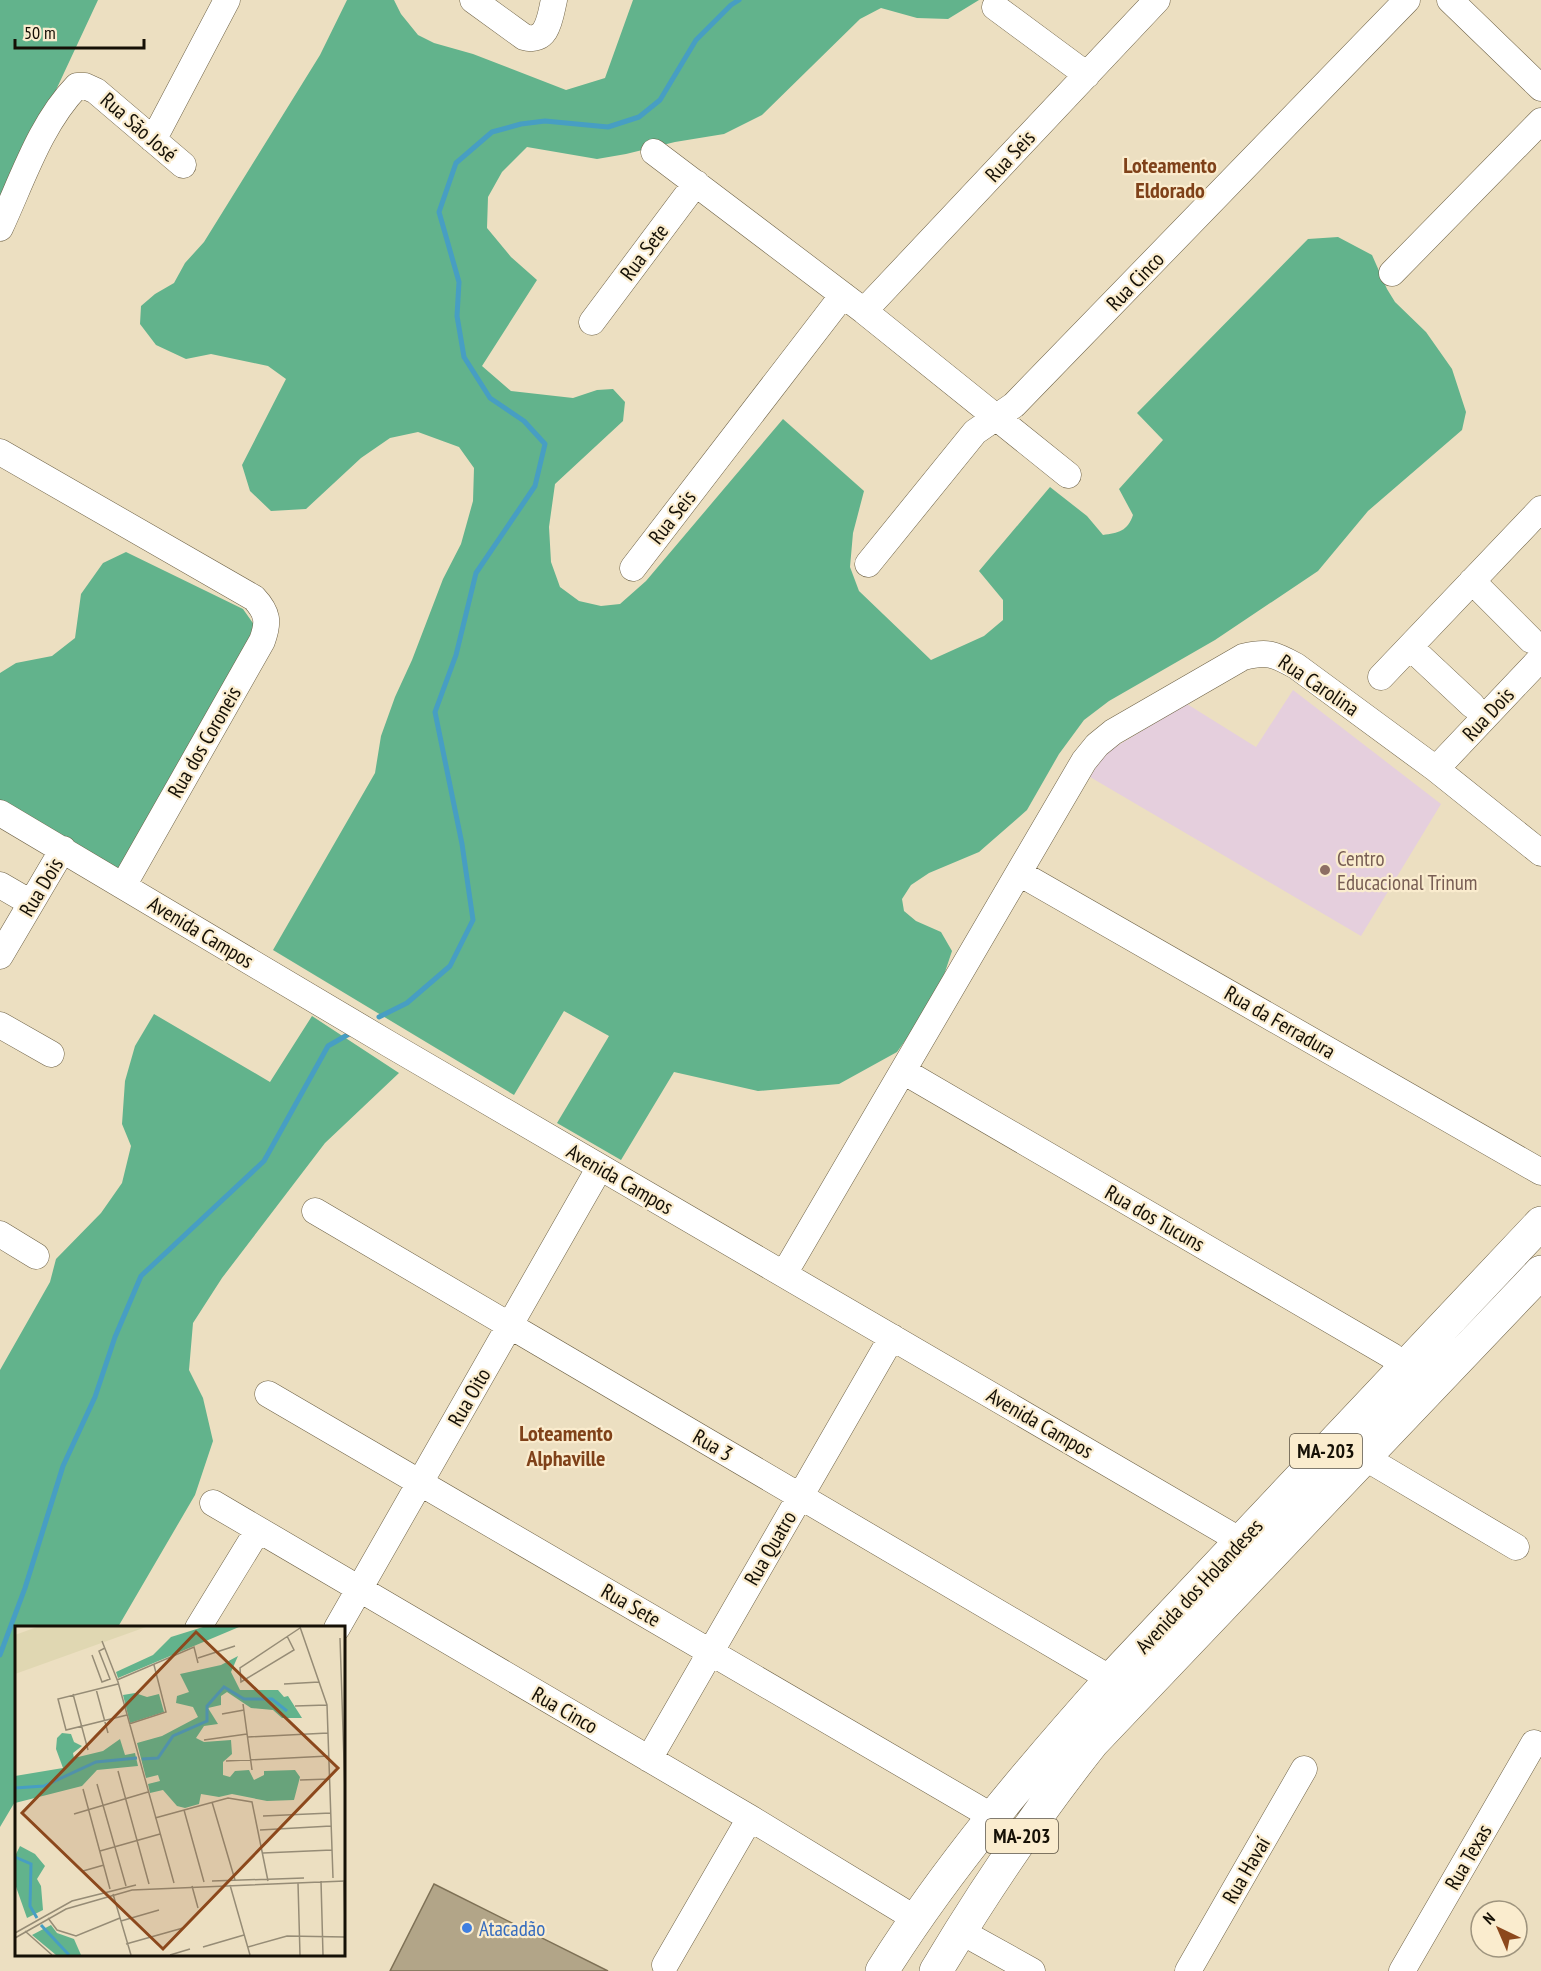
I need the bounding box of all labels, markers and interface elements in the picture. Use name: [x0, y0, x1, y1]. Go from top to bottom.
scale bar: [15, 12, 144, 50]
text: 50 m: [24, 21, 56, 44]
street label: Rua São José: [95, 86, 183, 168]
street label: Rua Seis: [979, 124, 1041, 188]
district label: Loteamento Eldorado: [1123, 151, 1217, 204]
street label: Rua Sete: [614, 218, 674, 286]
street label: Rua Cinco: [1100, 246, 1170, 316]
street label: Rua Seis: [642, 485, 702, 549]
street label: Rua Carolina: [1273, 648, 1365, 722]
street label: Rua dos Coroneis: [161, 681, 247, 803]
street label: Rua Dois: [1456, 681, 1520, 747]
place label: Centro Educacional Trinum: [1337, 845, 1478, 896]
street label: Rua Dois: [13, 853, 69, 921]
marker: Centro Educacional Trinum: [1318, 863, 1332, 877]
street label: Avenida Campos: [143, 890, 259, 974]
street label: Rua da Ferradura: [1220, 979, 1340, 1065]
street label: Avenida Campos: [562, 1138, 678, 1220]
street label: Rua dos Tucuns: [1100, 1179, 1210, 1257]
street label: Rua Oito: [442, 1363, 496, 1431]
street label: Avenida Campos: [982, 1382, 1098, 1464]
district label: Loteamento Alphaville: [519, 1419, 613, 1472]
street label: Rua 3: [688, 1423, 738, 1467]
road number: MA-203: [1290, 1434, 1362, 1468]
street label: Rua Quatro: [738, 1506, 802, 1590]
street label: Avenida dos Holandeses: [1129, 1513, 1269, 1659]
street label: Rua Sete: [597, 1577, 665, 1633]
inset map: [15, 1626, 345, 1956]
street label: Rua Cinco: [527, 1680, 603, 1740]
road number: MA-203: [986, 1819, 1058, 1853]
street label: Rua Texas: [1439, 1819, 1497, 1895]
street label: Rua Havaí: [1216, 1831, 1276, 1908]
north arrow: [1469, 1899, 1529, 1959]
text: N: [1479, 1908, 1499, 1928]
place label: Atacadão: [479, 1915, 545, 1942]
marker: Atacadão: [460, 1921, 474, 1935]

